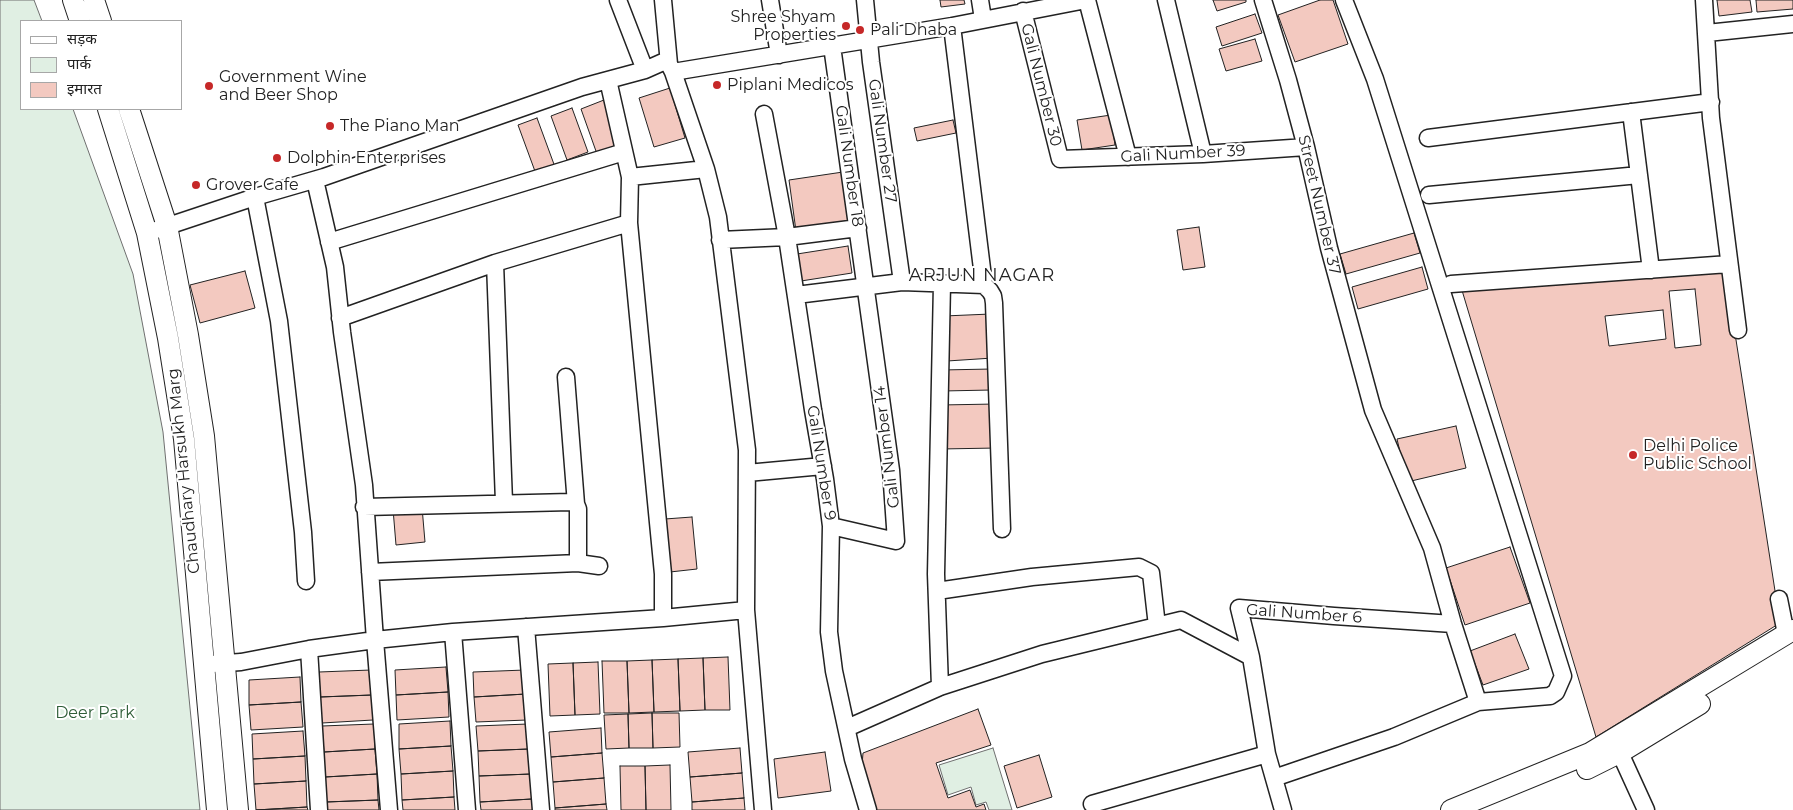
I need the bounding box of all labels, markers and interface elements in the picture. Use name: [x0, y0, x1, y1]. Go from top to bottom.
place label: Shree Shyam Properties: [730, 7, 836, 45]
legend: [20, 20, 182, 110]
marker: Shree Shyam Properties: [840, 20, 852, 32]
place label: Pali Dhaba: [870, 20, 957, 40]
street label: Gali Number 30: [1016, 22, 1066, 148]
marker: Pali Dhaba: [854, 24, 866, 36]
text: सड़क: [67, 29, 97, 48]
text: पार्क: [67, 54, 91, 73]
place label: Government Wine and Beer Shop: [219, 67, 367, 105]
place label: Piplani Medicos: [727, 75, 853, 95]
street label: Gali Number 27: [864, 78, 900, 204]
text: इमारत: [67, 79, 102, 98]
marker: Piplani Medicos: [711, 79, 723, 91]
marker: Government Wine and Beer Shop: [203, 80, 215, 92]
street label: Gali Number 18: [831, 104, 867, 228]
place label: The Piano Man: [340, 116, 460, 136]
marker: The Piano Man: [324, 120, 336, 132]
street label: Street Number 37: [1294, 133, 1344, 277]
street label: Gali Number 39: [1120, 141, 1246, 167]
place label: Dolphin Enterprises: [287, 148, 446, 168]
marker: Dolphin Enterprises: [271, 152, 283, 164]
place label: Grover Cafe: [206, 175, 299, 195]
marker: Grover Cafe: [190, 179, 202, 191]
district label: ARJUN NAGAR: [907, 265, 1057, 287]
street label: Chaudhary Harsukh Marg: [164, 367, 204, 575]
street label: Gali Number 14: [870, 385, 904, 509]
street label: Gali Number 9: [802, 404, 840, 522]
place label: Delhi Police Public School: [1643, 436, 1752, 474]
marker: Delhi Police Public School: [1627, 449, 1639, 461]
street label: Gali Number 6: [1245, 600, 1363, 628]
park label: Deer Park: [55, 703, 135, 723]

